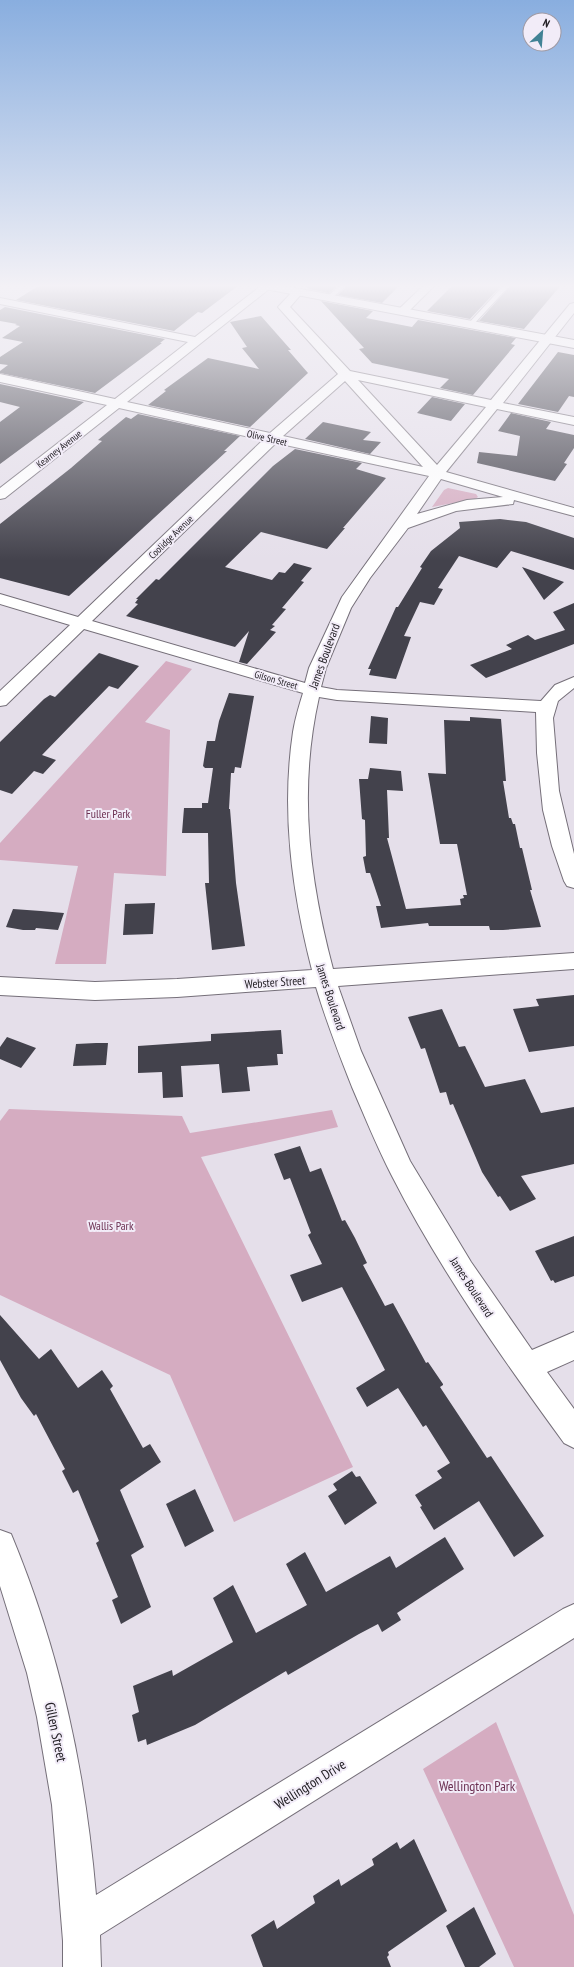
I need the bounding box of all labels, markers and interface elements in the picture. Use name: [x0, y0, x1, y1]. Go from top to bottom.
north arrow: [522, 12, 562, 52]
text: N: [541, 15, 552, 31]
street label: Kearney Avenue: [34, 427, 84, 471]
street label: Olive Street: [246, 427, 289, 449]
street label: Coolidge Avenue: [146, 512, 196, 562]
street label: James Boulevard: [305, 621, 343, 692]
street label: Gilson Street: [253, 668, 299, 692]
park label: Fuller Park: [86, 806, 131, 821]
street label: James Boulevard: [313, 961, 349, 1032]
street label: Webster Street: [244, 972, 306, 992]
park label: Wallis Park: [88, 1218, 134, 1233]
street label: James Boulevard: [446, 1253, 497, 1320]
street label: Gillen Street: [41, 1701, 71, 1764]
street label: Wellington Drive: [271, 1755, 349, 1813]
park label: Wellington Park: [439, 1777, 516, 1795]

